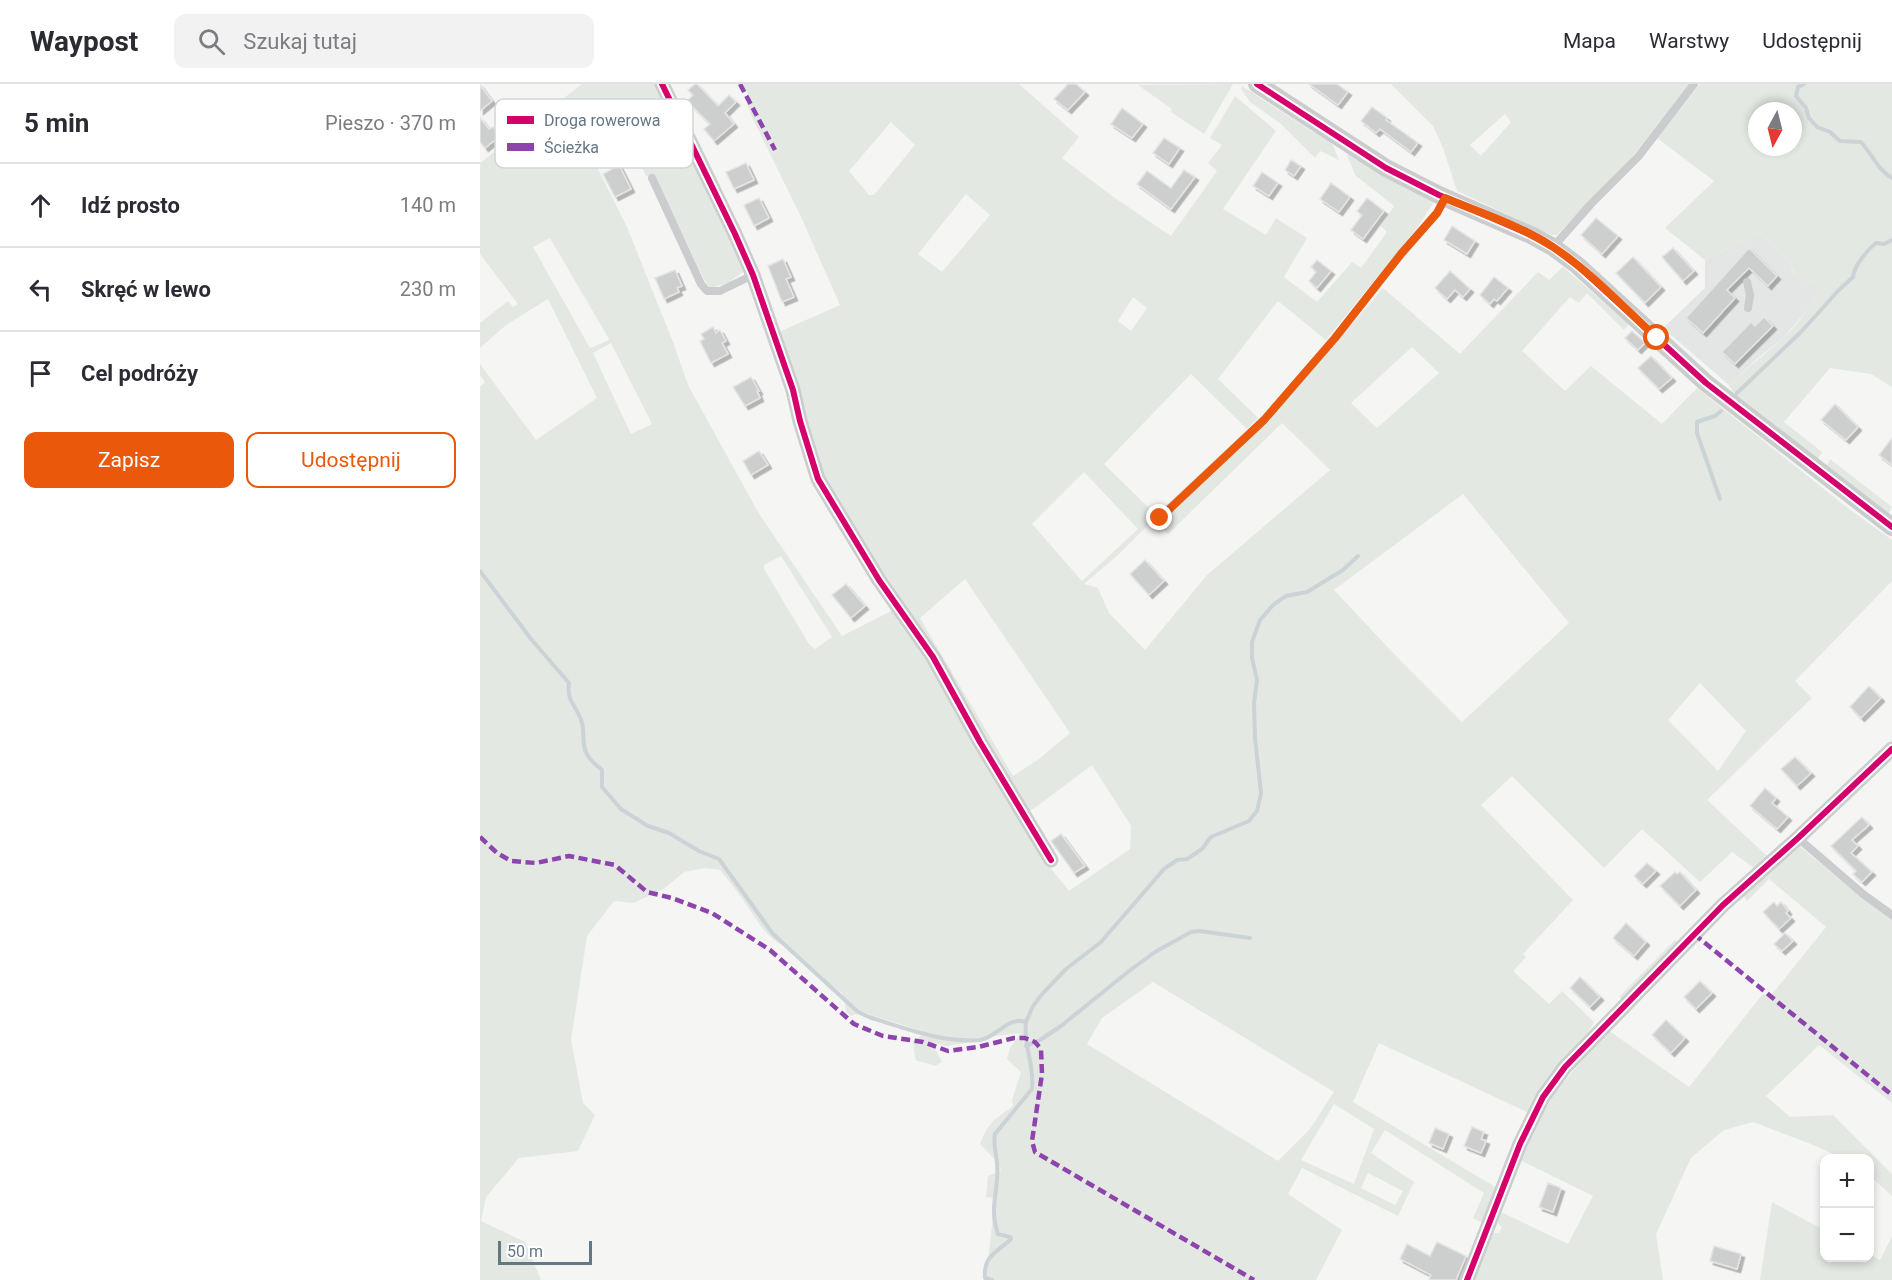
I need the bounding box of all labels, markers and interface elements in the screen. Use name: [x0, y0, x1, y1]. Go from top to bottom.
search box: [174, 14, 594, 68]
text: Waypost: [30, 25, 138, 58]
icon: search: [195, 25, 228, 58]
text: Szukaj tutaj: [243, 29, 357, 54]
text: Mapa: [1563, 29, 1616, 53]
text: Warstwy: [1649, 29, 1729, 53]
text: Udostępnij: [1762, 29, 1862, 53]
legend: [495, 99, 693, 168]
north arrow: [1748, 102, 1802, 156]
text: 5 min: [24, 108, 89, 138]
text: Pieszo · 370 m: [325, 111, 456, 135]
text: Droga rowerowa: [544, 111, 661, 130]
text: Ścieżka: [544, 137, 599, 157]
icon: ahead: [24, 189, 57, 222]
text: Idź prosto: [81, 193, 180, 218]
text: 140 m: [400, 193, 456, 217]
icon: left: [24, 273, 57, 306]
text: Skręć w lewo: [81, 277, 211, 302]
text: 230 m: [400, 277, 456, 301]
route start: [1643, 324, 1669, 350]
icon: arrive: [24, 357, 57, 390]
text: Cel podróży: [81, 361, 198, 386]
button: Zapisz: [24, 432, 234, 488]
button: Udostępnij: [246, 432, 456, 488]
route end: [1146, 504, 1172, 530]
map controls: [1820, 1154, 1874, 1262]
button: +: [1820, 1154, 1874, 1208]
button: −: [1820, 1208, 1874, 1262]
scale bar: [498, 1238, 592, 1266]
text: 50 m: [507, 1242, 543, 1261]

